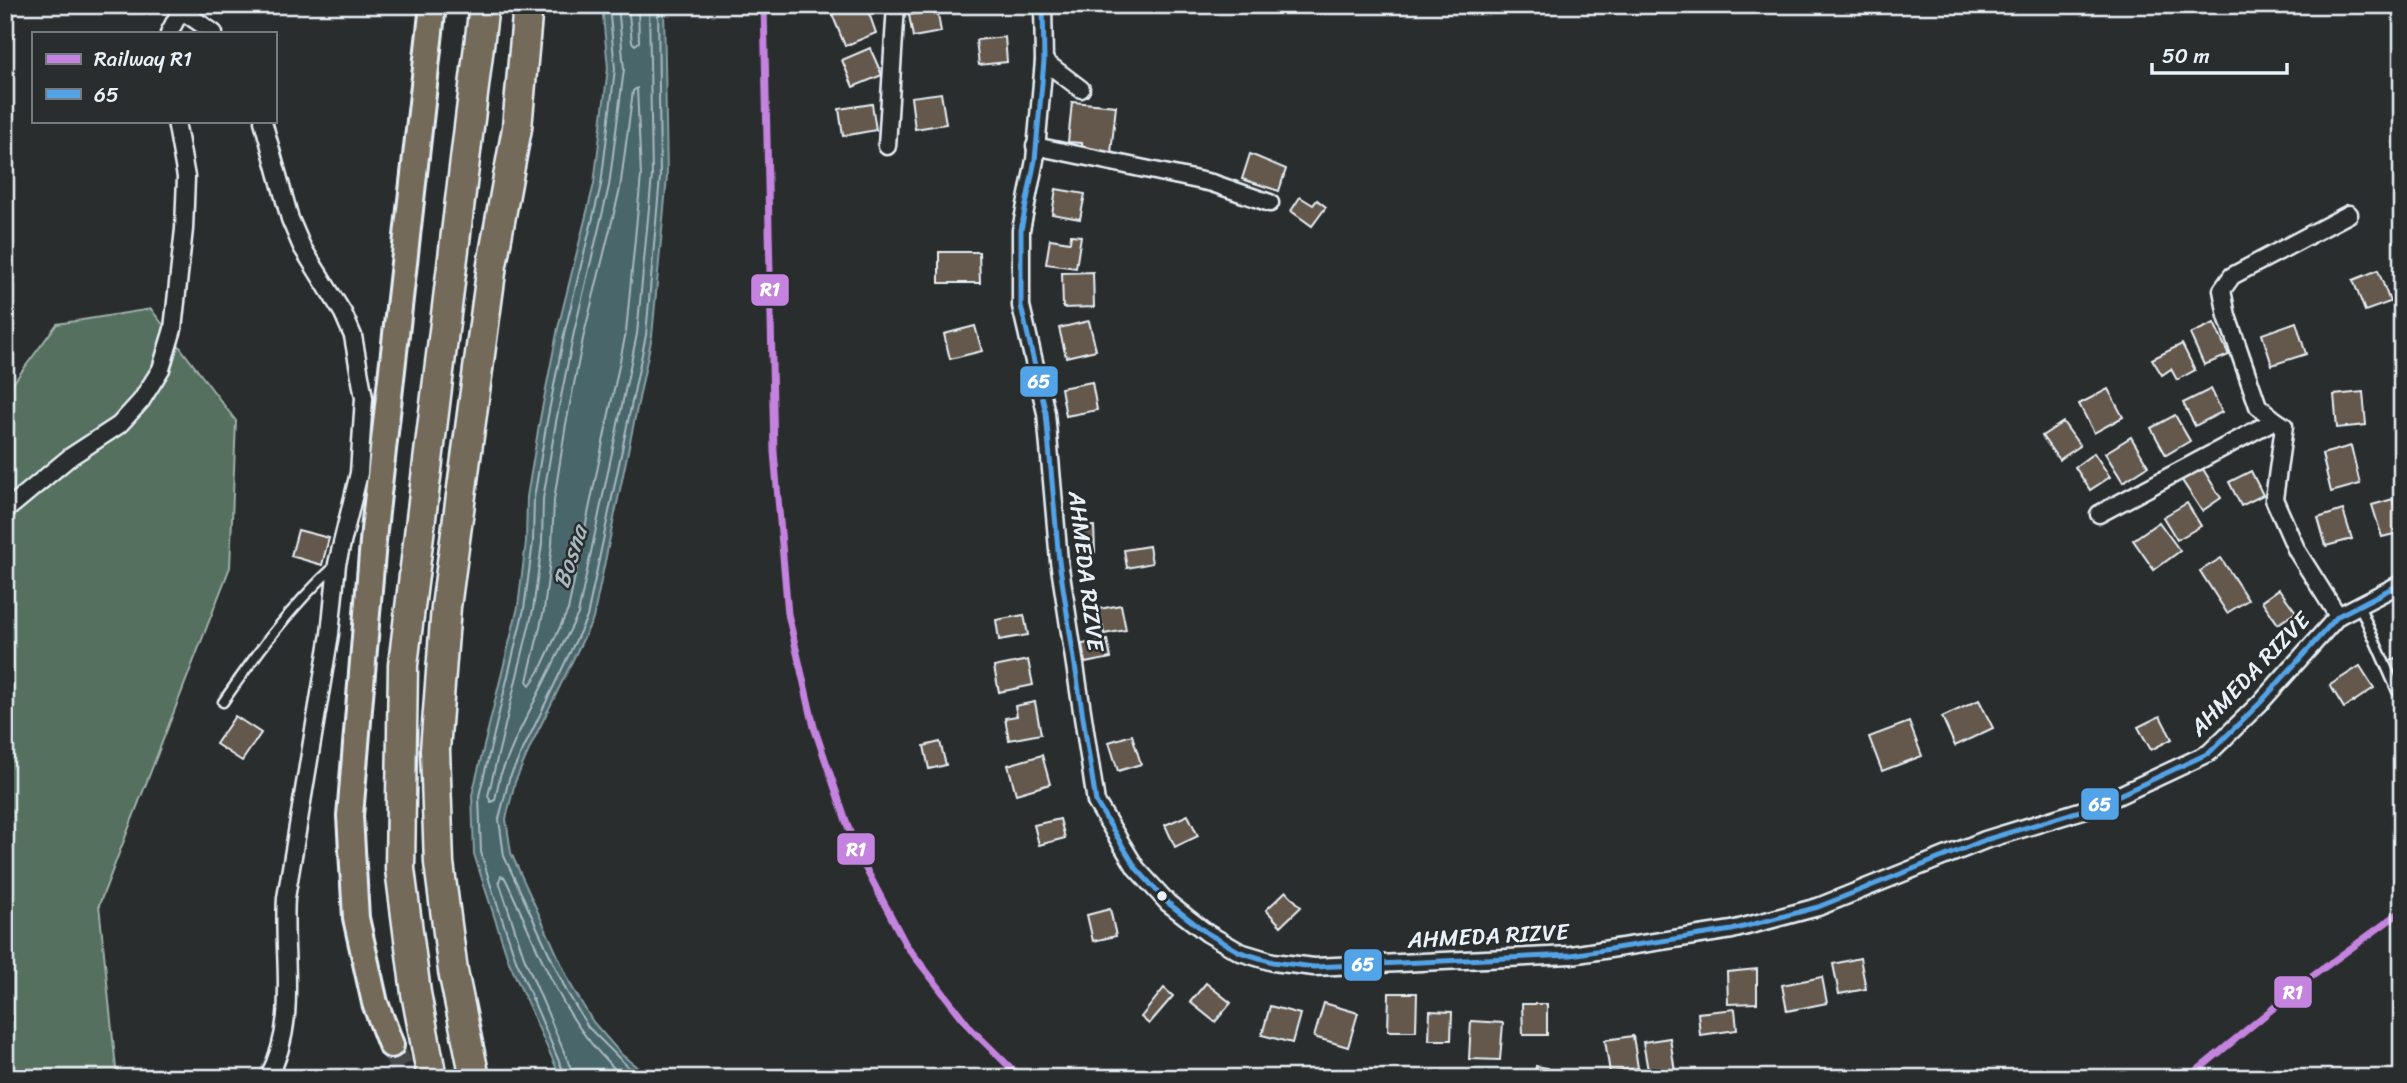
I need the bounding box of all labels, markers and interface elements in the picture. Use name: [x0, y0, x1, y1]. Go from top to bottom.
legend: [32, 32, 276, 122]
scale bar: [2152, 32, 2286, 76]
text: 50 m: [2162, 37, 2210, 75]
text: Railway R1: [94, 40, 192, 78]
text: 65: [94, 76, 119, 114]
line badge: R1: [750, 273, 790, 307]
text: R1: [759, 273, 780, 306]
line badge: 65: [1019, 365, 1059, 398]
text: 65: [1027, 365, 1051, 398]
street label: AHMEDA RIZVE: [1056, 487, 1116, 655]
water label: Bosna: [540, 518, 601, 594]
street label: AHMEDA RIZVE: [2179, 601, 2322, 747]
line badge: 65: [2080, 787, 2120, 821]
text: 65: [2088, 788, 2112, 821]
line badge: R1: [836, 832, 876, 866]
text: R1: [845, 833, 866, 866]
unlabelled marker: [1155, 889, 1169, 903]
street label: AHMEDA RIZVE: [1405, 911, 1571, 961]
line badge: 65: [1343, 948, 1383, 982]
text: 65: [1351, 948, 1375, 981]
line badge: R1: [2273, 975, 2313, 1009]
text: R1: [2282, 976, 2303, 1009]

